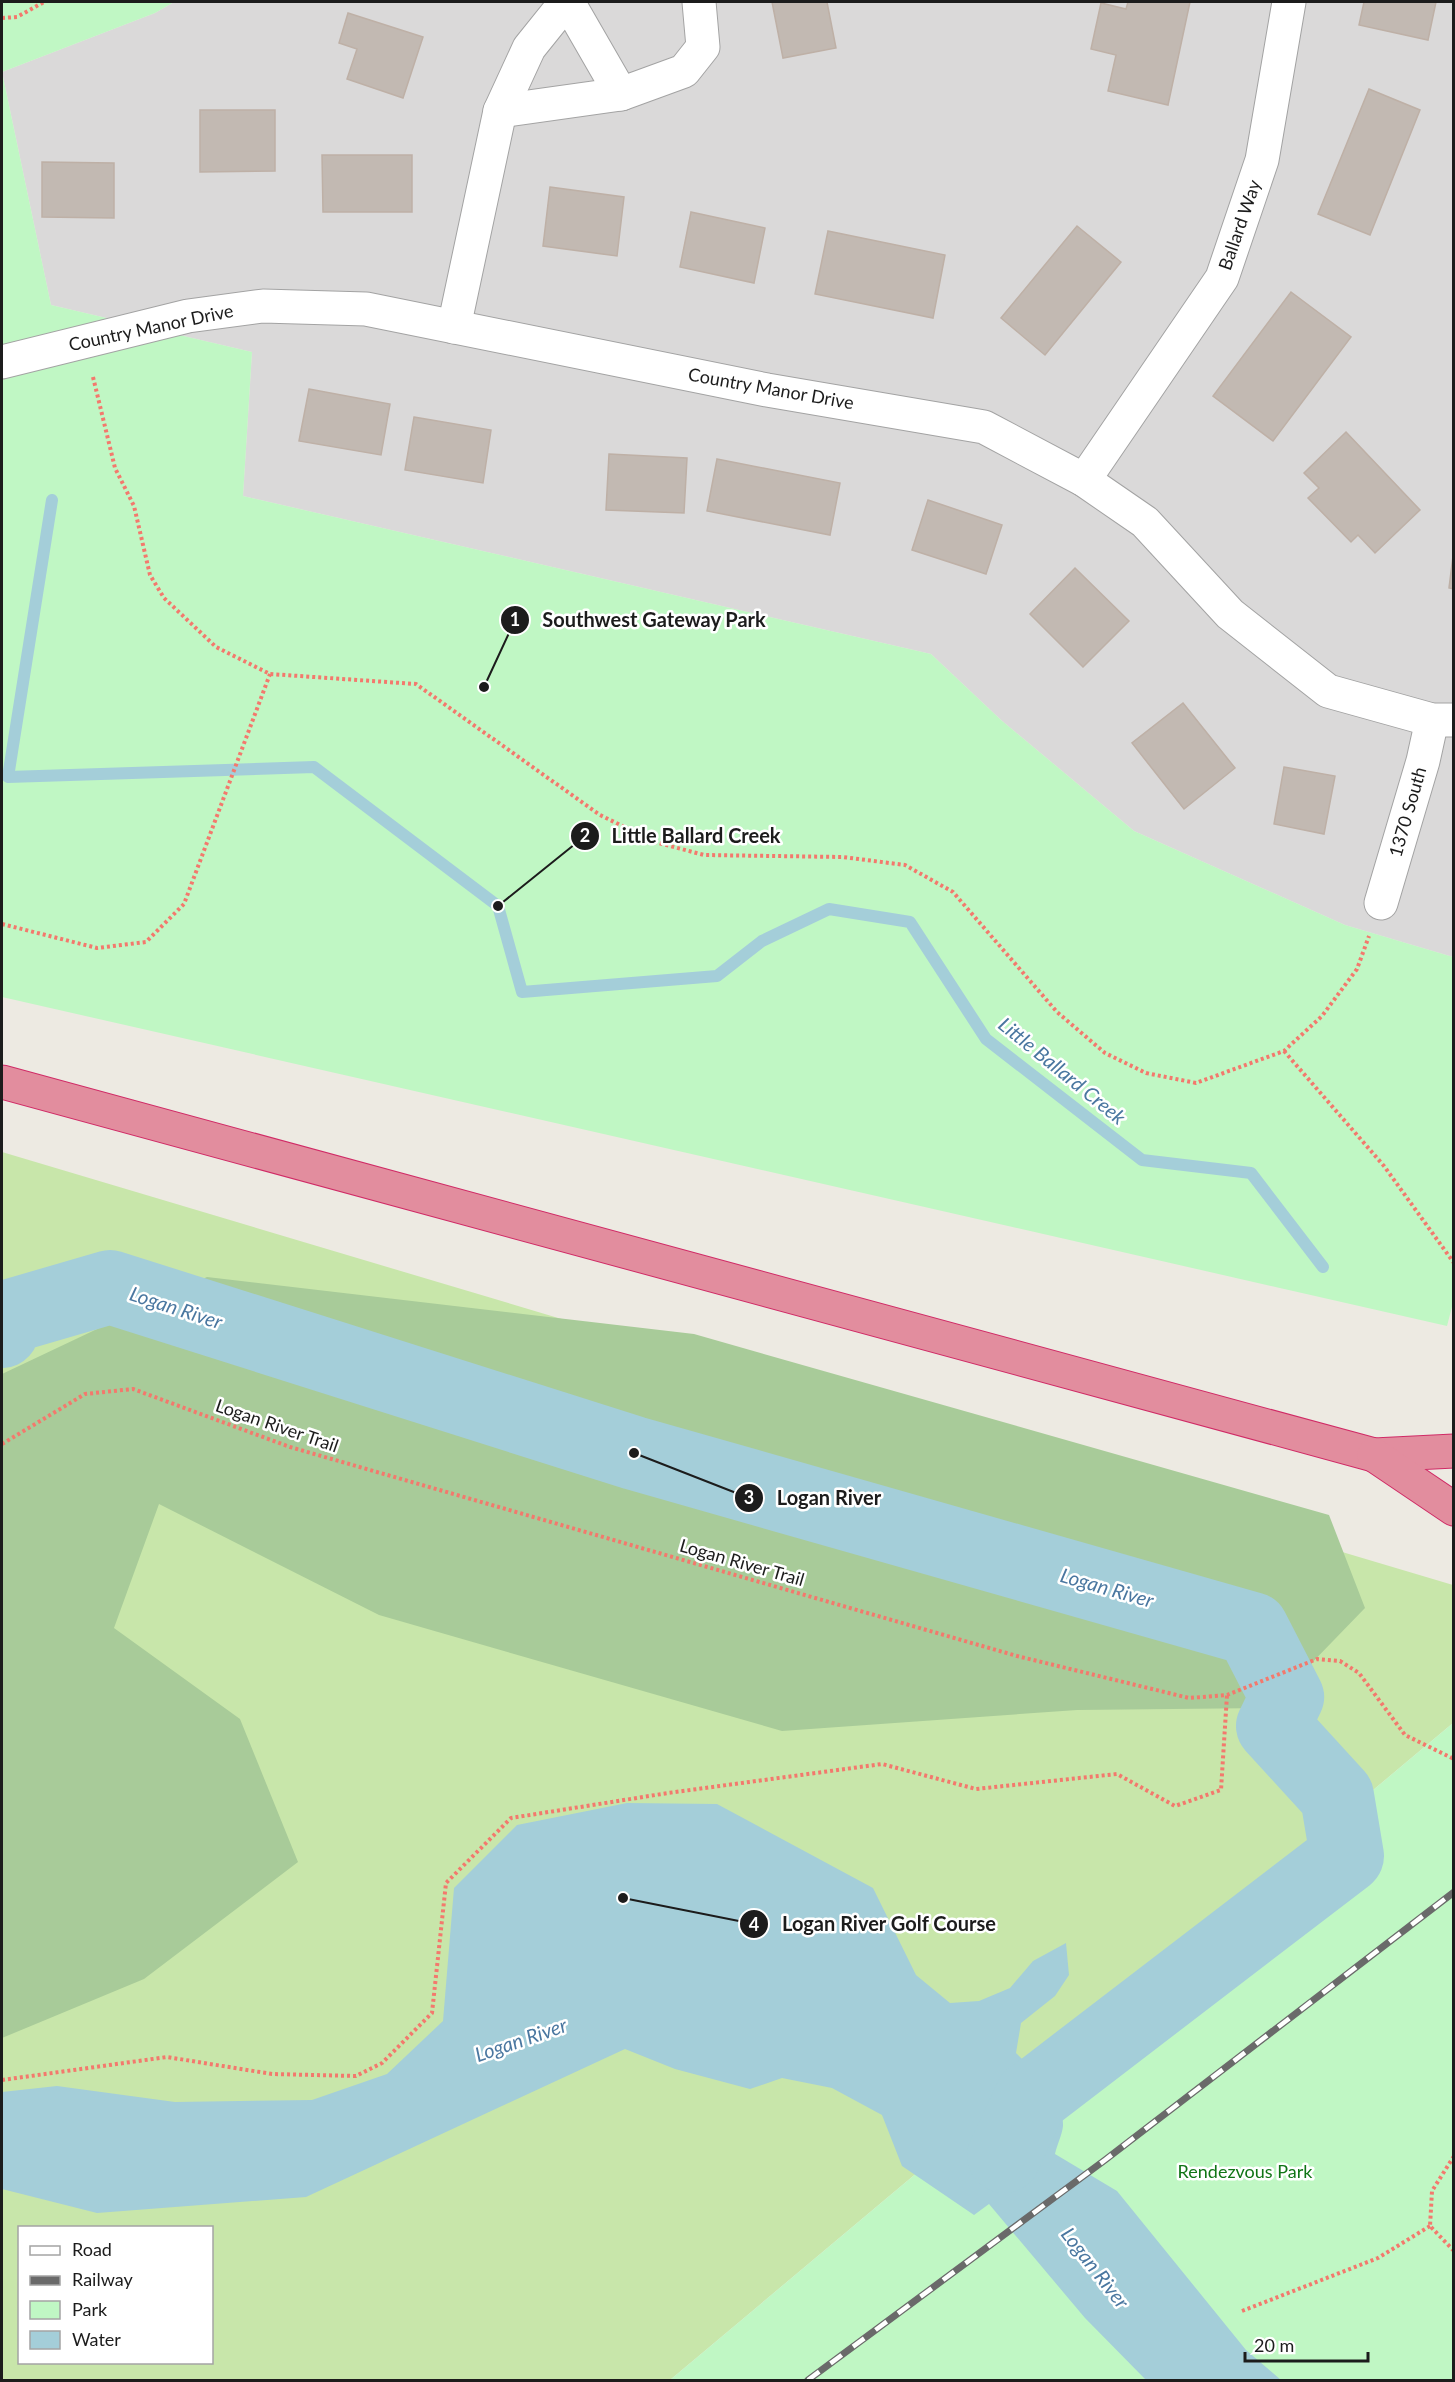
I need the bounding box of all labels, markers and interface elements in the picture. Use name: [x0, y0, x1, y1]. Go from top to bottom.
street label: Ballard Way: [1213, 176, 1265, 273]
street label: Country Manor Drive: [66, 299, 235, 355]
street label: Country Manor Drive: [687, 363, 856, 413]
callout: Southwest Gateway Park: [500, 601, 778, 639]
text: Southwest Gateway Park: [542, 607, 766, 631]
text: 1: [510, 608, 520, 630]
street label: 1370 South: [1384, 764, 1430, 859]
callout: Little Ballard Creek: [570, 817, 793, 855]
text: Little Ballard Creek: [611, 823, 781, 847]
text: 2: [580, 824, 590, 846]
water label: Little Ballard Creek: [994, 1012, 1131, 1129]
water label: Logan River: [127, 1281, 227, 1334]
street label: Logan River Trail: [213, 1394, 342, 1456]
callout: Logan River: [734, 1479, 893, 1517]
text: Logan River: [777, 1485, 882, 1509]
text: 3: [744, 1486, 754, 1508]
street label: Logan River Trail: [677, 1534, 807, 1590]
water label: Logan River: [1058, 1562, 1158, 1612]
callout: Logan River Golf Course: [739, 1905, 1008, 1943]
text: Logan River Golf Course: [782, 1911, 996, 1935]
text: 4: [749, 1913, 759, 1935]
water label: Logan River: [471, 2012, 571, 2066]
park label: Rendezvous Park: [1178, 2160, 1313, 2182]
water label: Logan River: [1057, 2222, 1135, 2313]
legend: [18, 2226, 213, 2364]
text: Road: [72, 2238, 112, 2260]
text: Railway: [72, 2268, 133, 2290]
text: Park: [72, 2298, 108, 2320]
scale bar: [1245, 2325, 1368, 2363]
text: Water: [72, 2328, 121, 2350]
text: 20 m: [1254, 2334, 1294, 2356]

